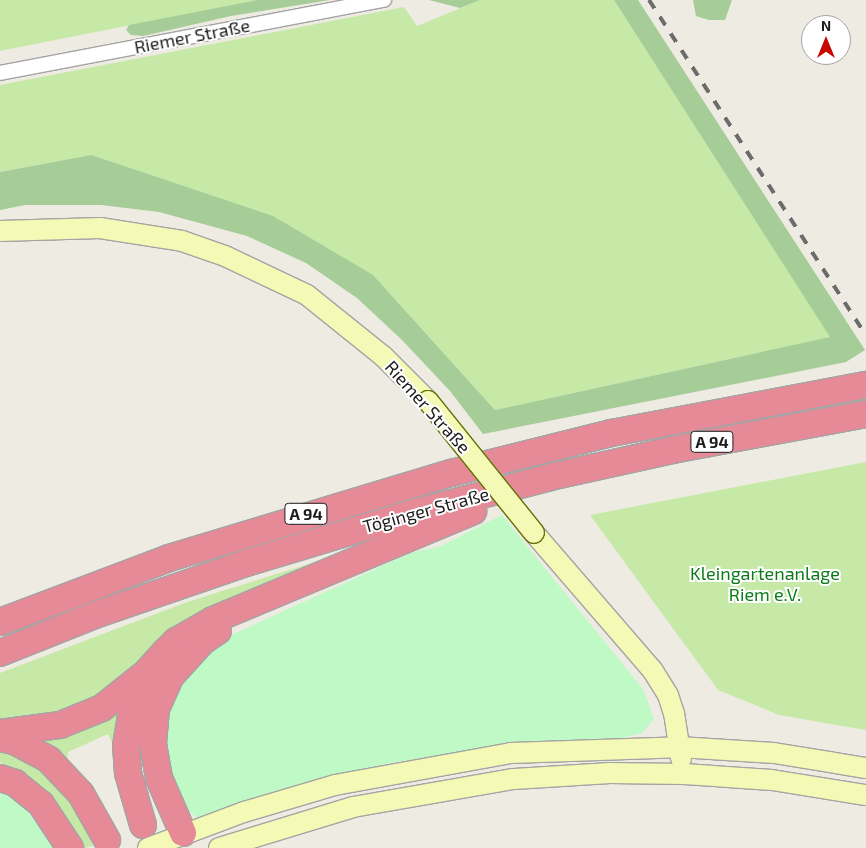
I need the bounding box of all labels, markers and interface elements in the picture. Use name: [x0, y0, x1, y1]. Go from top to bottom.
street label: Riemer Straße: [132, 14, 252, 58]
north arrow: [801, 15, 851, 65]
text: N: [821, 17, 831, 34]
street label: Riemer Straße: [381, 356, 475, 458]
road number: A 94: [690, 428, 734, 456]
street label: Töginger Straße: [360, 483, 492, 537]
road number: A 94: [284, 500, 328, 528]
park label: Kleingartenanlage Riem e.V.: [690, 563, 840, 606]

